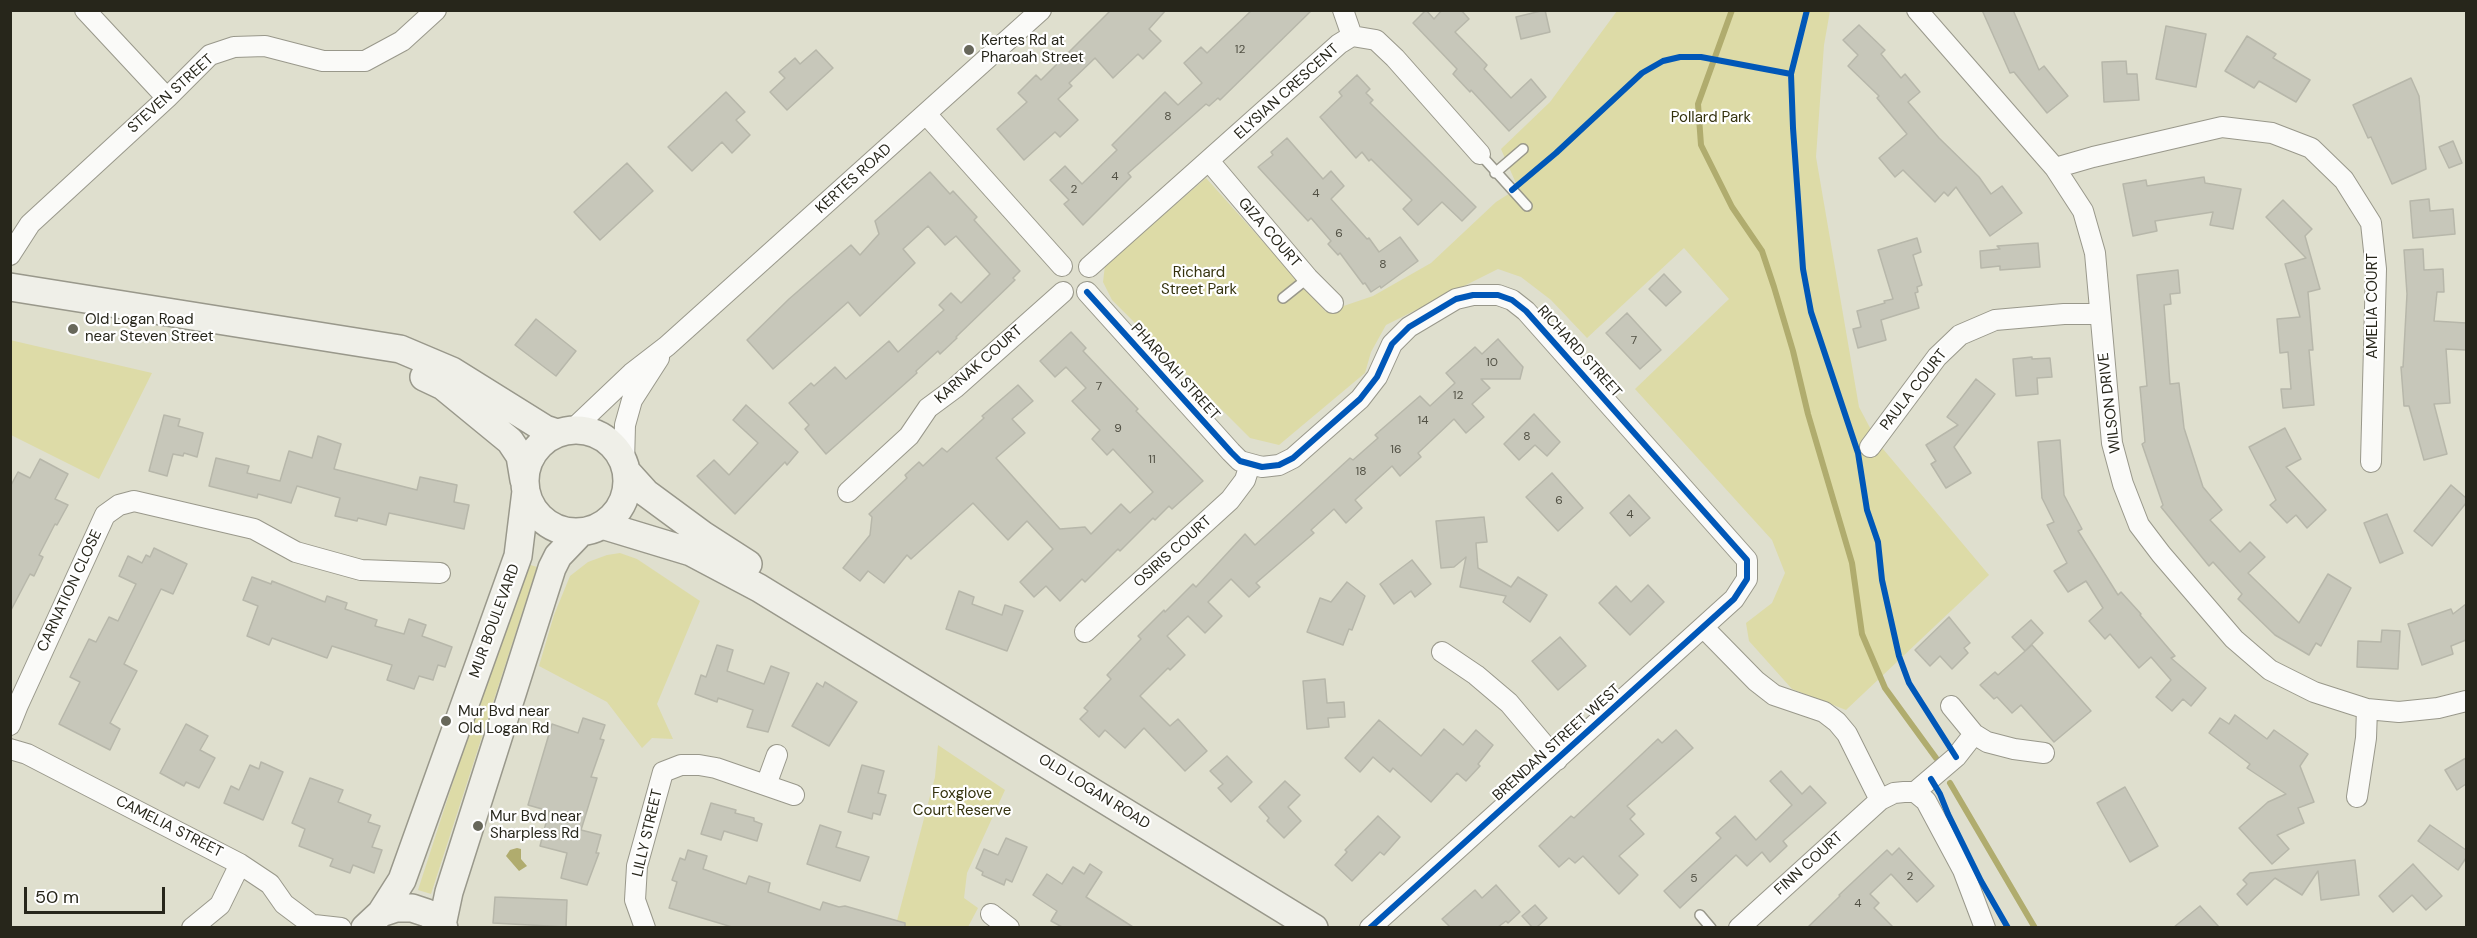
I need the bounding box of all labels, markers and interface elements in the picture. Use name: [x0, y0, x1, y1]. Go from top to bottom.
place label: Kertes Rd at Pharoah Street: [981, 32, 1084, 67]
street label: ELYSIAN CRESCENT: [1231, 40, 1343, 144]
marker: Kertes Rd at Pharoah Street: [962, 43, 976, 57]
house number: 12: [1235, 43, 1245, 57]
street label: STEVEN STREET: [124, 51, 218, 137]
park label: Pollard Park: [1671, 109, 1751, 127]
house number: 8: [1164, 110, 1172, 124]
street label: KERTES ROAD: [812, 140, 896, 218]
house number: 4: [1111, 170, 1119, 184]
house number: 2: [1071, 183, 1077, 197]
house number: 4: [1312, 187, 1320, 201]
street label: GIZA COURT: [1234, 194, 1304, 272]
house number: 6: [1335, 227, 1343, 241]
street label: AMELIA COURT: [2364, 253, 2382, 359]
house number: 8: [1379, 258, 1387, 272]
park label: Richard Street Park: [1161, 264, 1237, 299]
street label: RICHARD STREET: [1533, 302, 1625, 402]
place label: Old Logan Road near Steven Street: [85, 311, 214, 346]
street label: PHAROAH STREET: [1127, 320, 1223, 424]
marker: Old Logan Road near Steven Street: [66, 322, 80, 336]
street label: KARNAK COURT: [932, 322, 1026, 408]
house number: 7: [1631, 334, 1637, 348]
street label: PAULA COURT: [1877, 346, 1951, 434]
street label: WILSON DRIVE: [2095, 352, 2125, 454]
house number: 10: [1486, 356, 1498, 370]
house number: 7: [1096, 380, 1102, 394]
house number: 12: [1453, 389, 1463, 403]
house number: 14: [1417, 414, 1429, 428]
house number: 9: [1114, 422, 1122, 436]
house number: 8: [1523, 430, 1531, 444]
house number: 16: [1390, 443, 1402, 457]
house number: 11: [1148, 453, 1156, 467]
house number: 18: [1355, 465, 1367, 479]
house number: 6: [1555, 494, 1563, 508]
house number: 4: [1626, 508, 1634, 522]
street label: OSIRIS COURT: [1130, 512, 1216, 592]
street label: CARNATION CLOSE: [34, 527, 106, 655]
street label: MUR BOULEVARD: [466, 562, 524, 680]
street label: BRENDAN STREET WEST: [1489, 681, 1625, 805]
place label: Mur Bvd near Old Logan Rd: [458, 703, 550, 738]
marker: Mur Bvd near Old Logan Rd: [439, 714, 453, 728]
street label: OLD LOGAN ROAD: [1035, 750, 1153, 834]
park label: Foxglove Court Reserve: [913, 785, 1011, 820]
street label: LILLY STREET: [629, 787, 667, 879]
street label: CAMELIA STREET: [112, 792, 226, 862]
place label: Mur Bvd near Sharpless Rd: [490, 808, 582, 843]
marker: Mur Bvd near Sharpless Rd: [471, 819, 485, 833]
street label: FINN COURT: [1771, 829, 1847, 899]
house number: 2: [1907, 870, 1913, 884]
house number: 5: [1690, 872, 1698, 886]
scale bar: [27, 875, 168, 913]
text: 50 m: [35, 885, 79, 909]
house number: 4: [1854, 897, 1862, 911]

